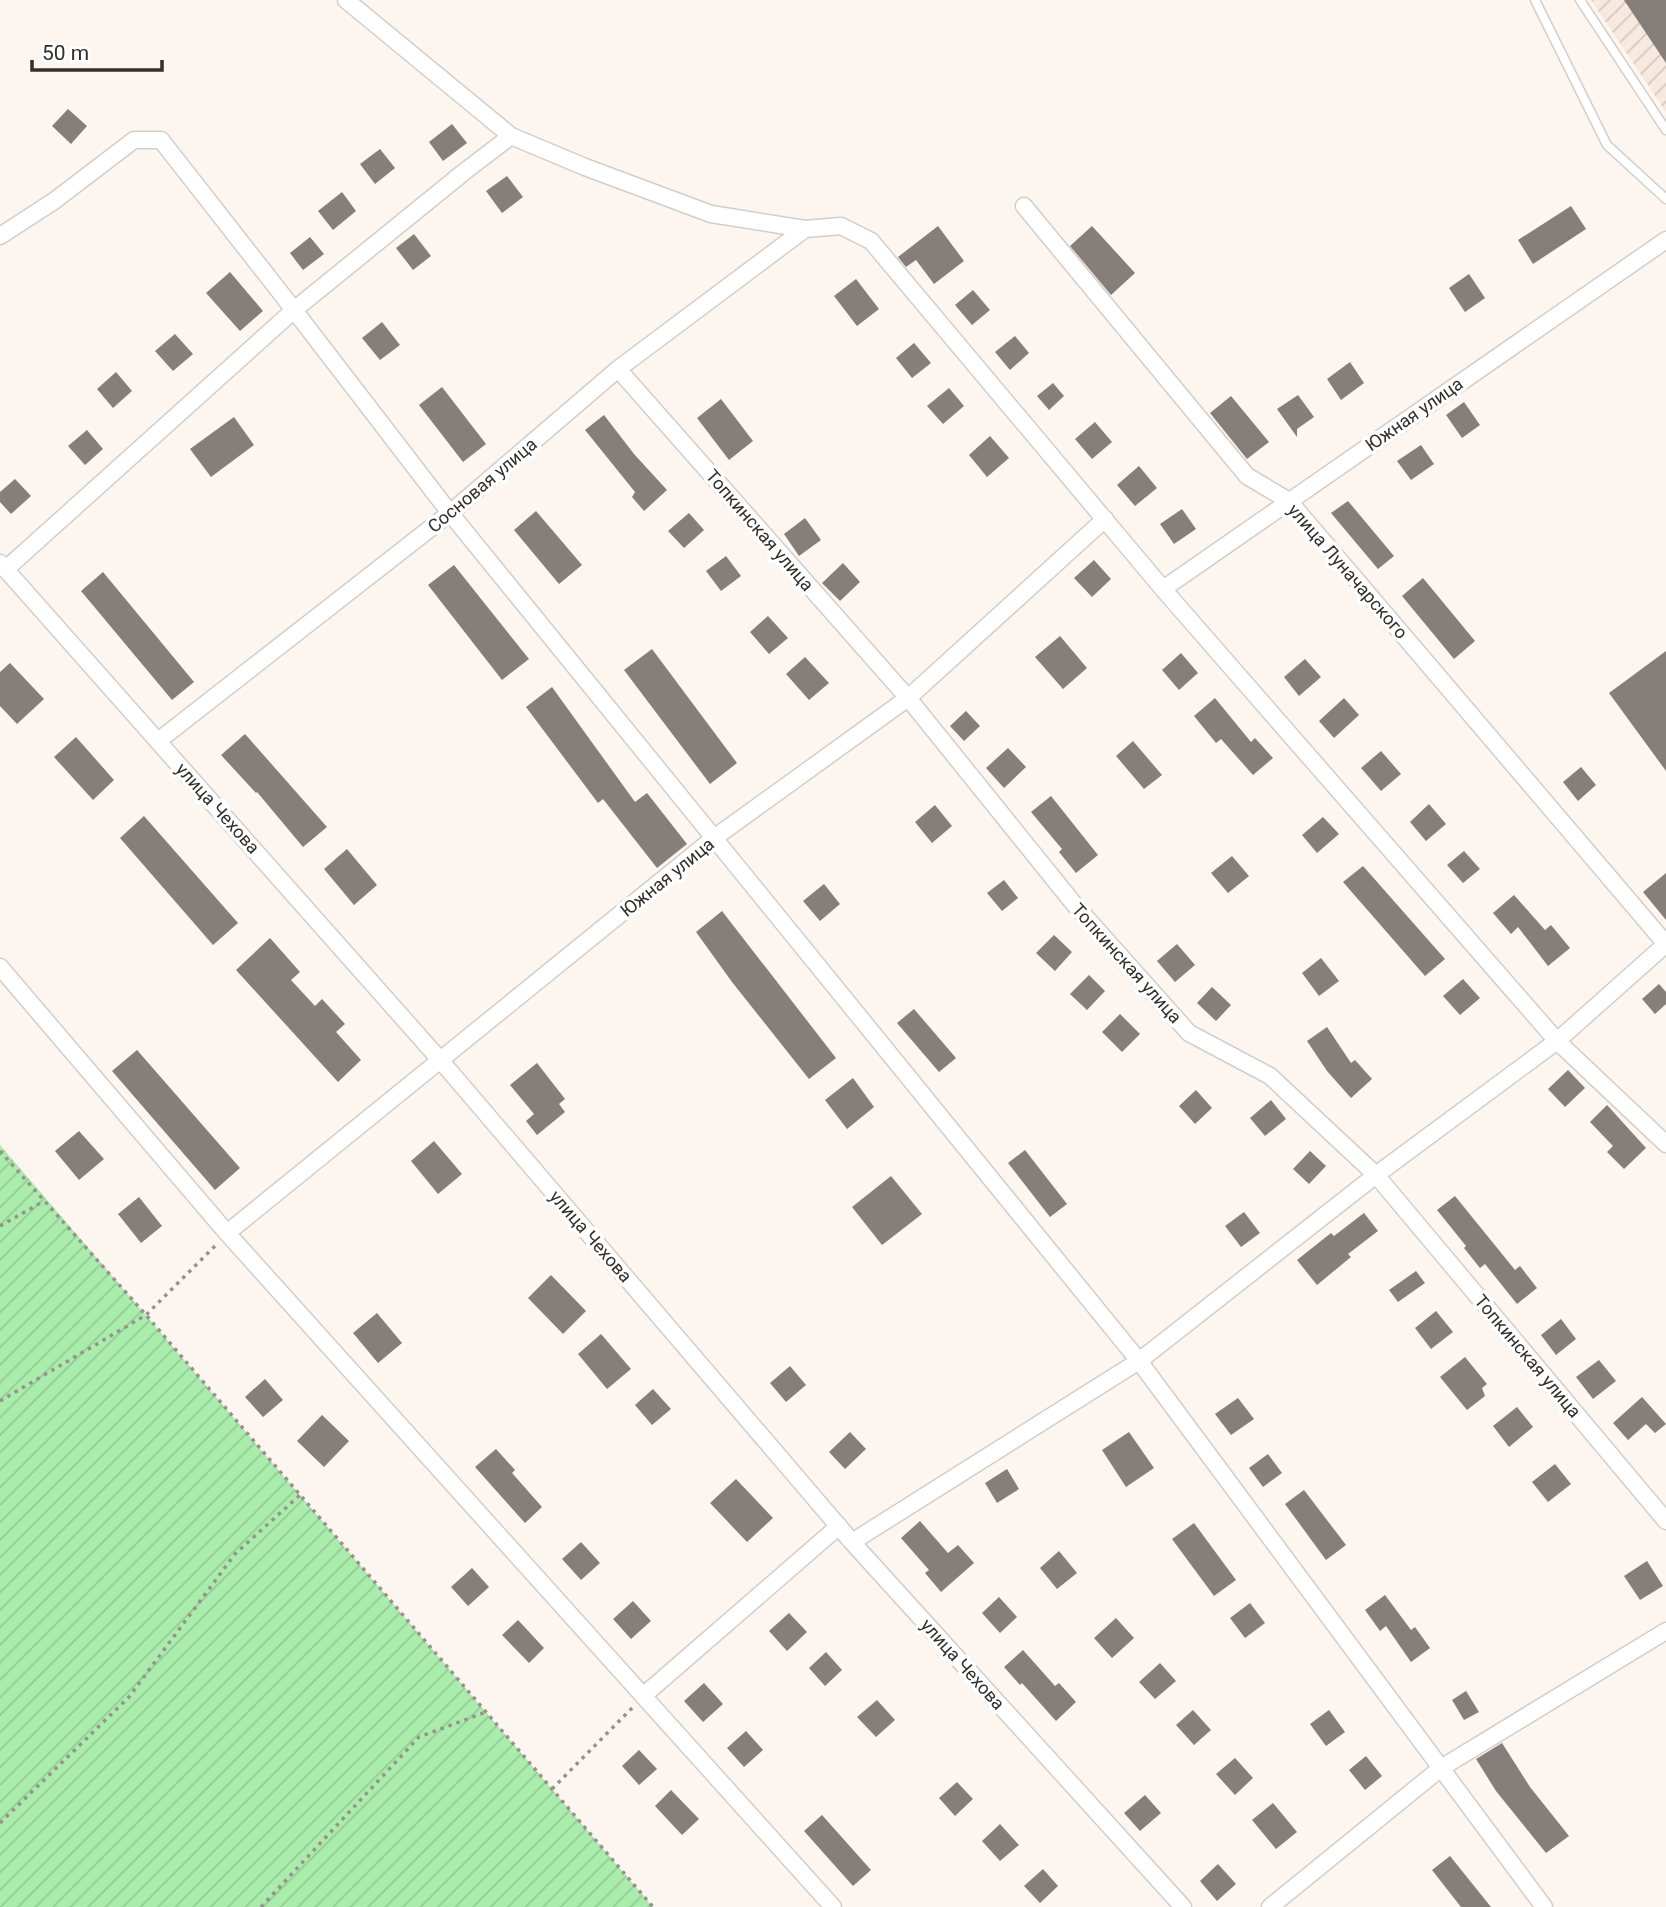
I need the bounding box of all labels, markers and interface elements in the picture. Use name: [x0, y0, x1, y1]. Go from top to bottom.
scale bar: [32, 28, 161, 72]
text: 50 m: [42, 41, 89, 65]
street label: Южная улица: [1361, 373, 1467, 455]
street label: Сосновая улица: [423, 433, 541, 537]
street label: Топкинская улица: [702, 465, 818, 595]
street label: улица Луначарского: [1284, 499, 1412, 643]
street label: улица Чехова: [172, 758, 264, 858]
street label: Южная улица: [616, 833, 718, 921]
street label: Топкинская улица: [1068, 899, 1186, 1027]
street label: улица Чехова: [545, 1186, 637, 1286]
street label: Топкинская улица: [1471, 1290, 1585, 1422]
street label: улица Чехова: [917, 1614, 1009, 1714]

